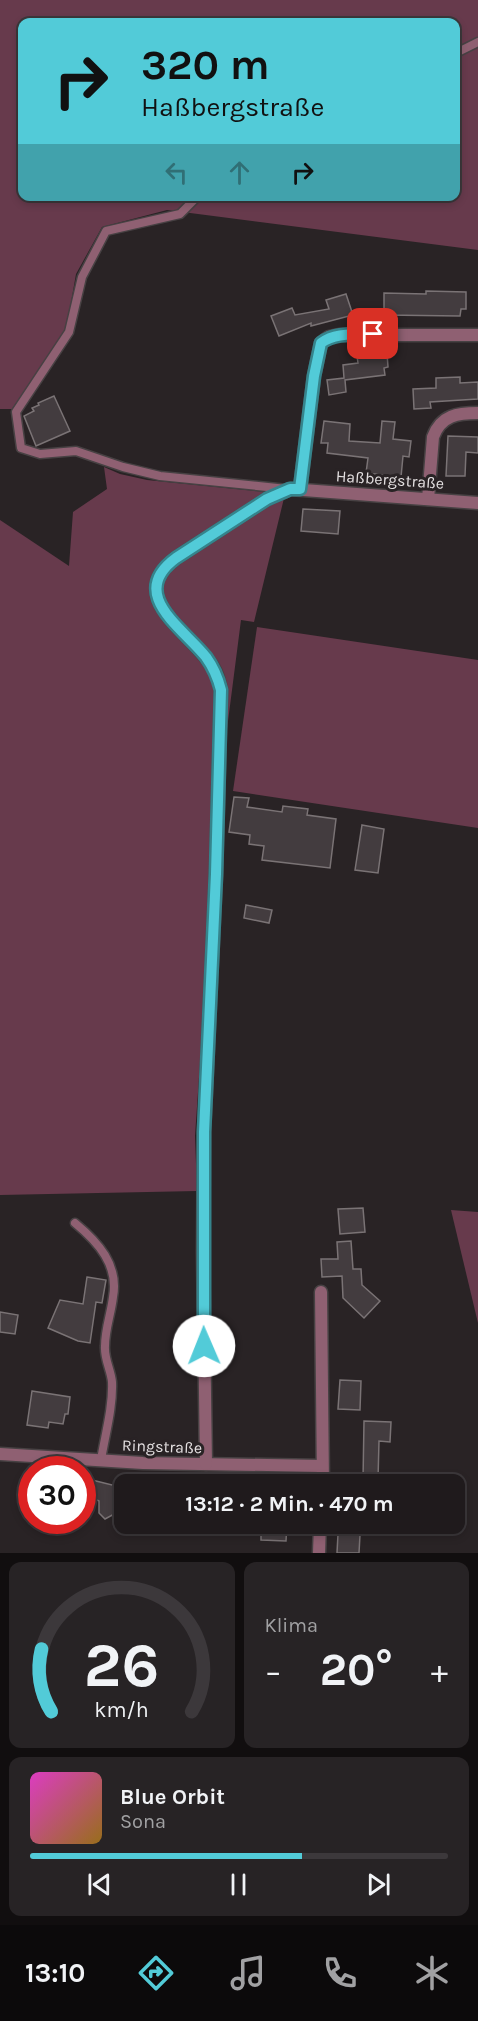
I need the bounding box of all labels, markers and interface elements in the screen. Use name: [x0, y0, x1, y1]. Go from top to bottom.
text: 320 m: [141, 40, 270, 90]
icon: right: [42, 42, 120, 120]
text: Haßbergstraße: [141, 91, 324, 123]
icon: left: [160, 156, 193, 189]
icon: ahead: [223, 156, 256, 189]
icon: right: [286, 156, 319, 189]
pin: [347, 308, 398, 359]
icon: arrive: [356, 317, 389, 350]
street label: Haßbergstraße: [335, 466, 445, 493]
position arrow: [172, 1314, 236, 1378]
street label: Ringstraße: [122, 1436, 202, 1457]
speed limit sign: 30: [18, 1456, 96, 1534]
text: 13:12 · 2 Min. · 470 m: [185, 1491, 394, 1517]
text: Klima: [265, 1614, 318, 1637]
text: 26: [84, 1629, 160, 1702]
text: 20°: [320, 1644, 393, 1696]
text: −: [265, 1652, 282, 1690]
text: +: [431, 1652, 448, 1690]
text: km/h: [95, 1697, 149, 1722]
text: Blue Orbit: [120, 1784, 225, 1810]
text: Sona: [120, 1810, 166, 1833]
icon: previous: [83, 1868, 116, 1901]
icon: pause: [222, 1868, 255, 1901]
icon: next: [362, 1868, 395, 1901]
icon: directions: [135, 1952, 177, 1994]
icon: music: [227, 1952, 269, 1994]
icon: phone: [319, 1952, 361, 1994]
icon: climate: [411, 1952, 453, 1994]
text: 13:10: [25, 1957, 85, 1989]

